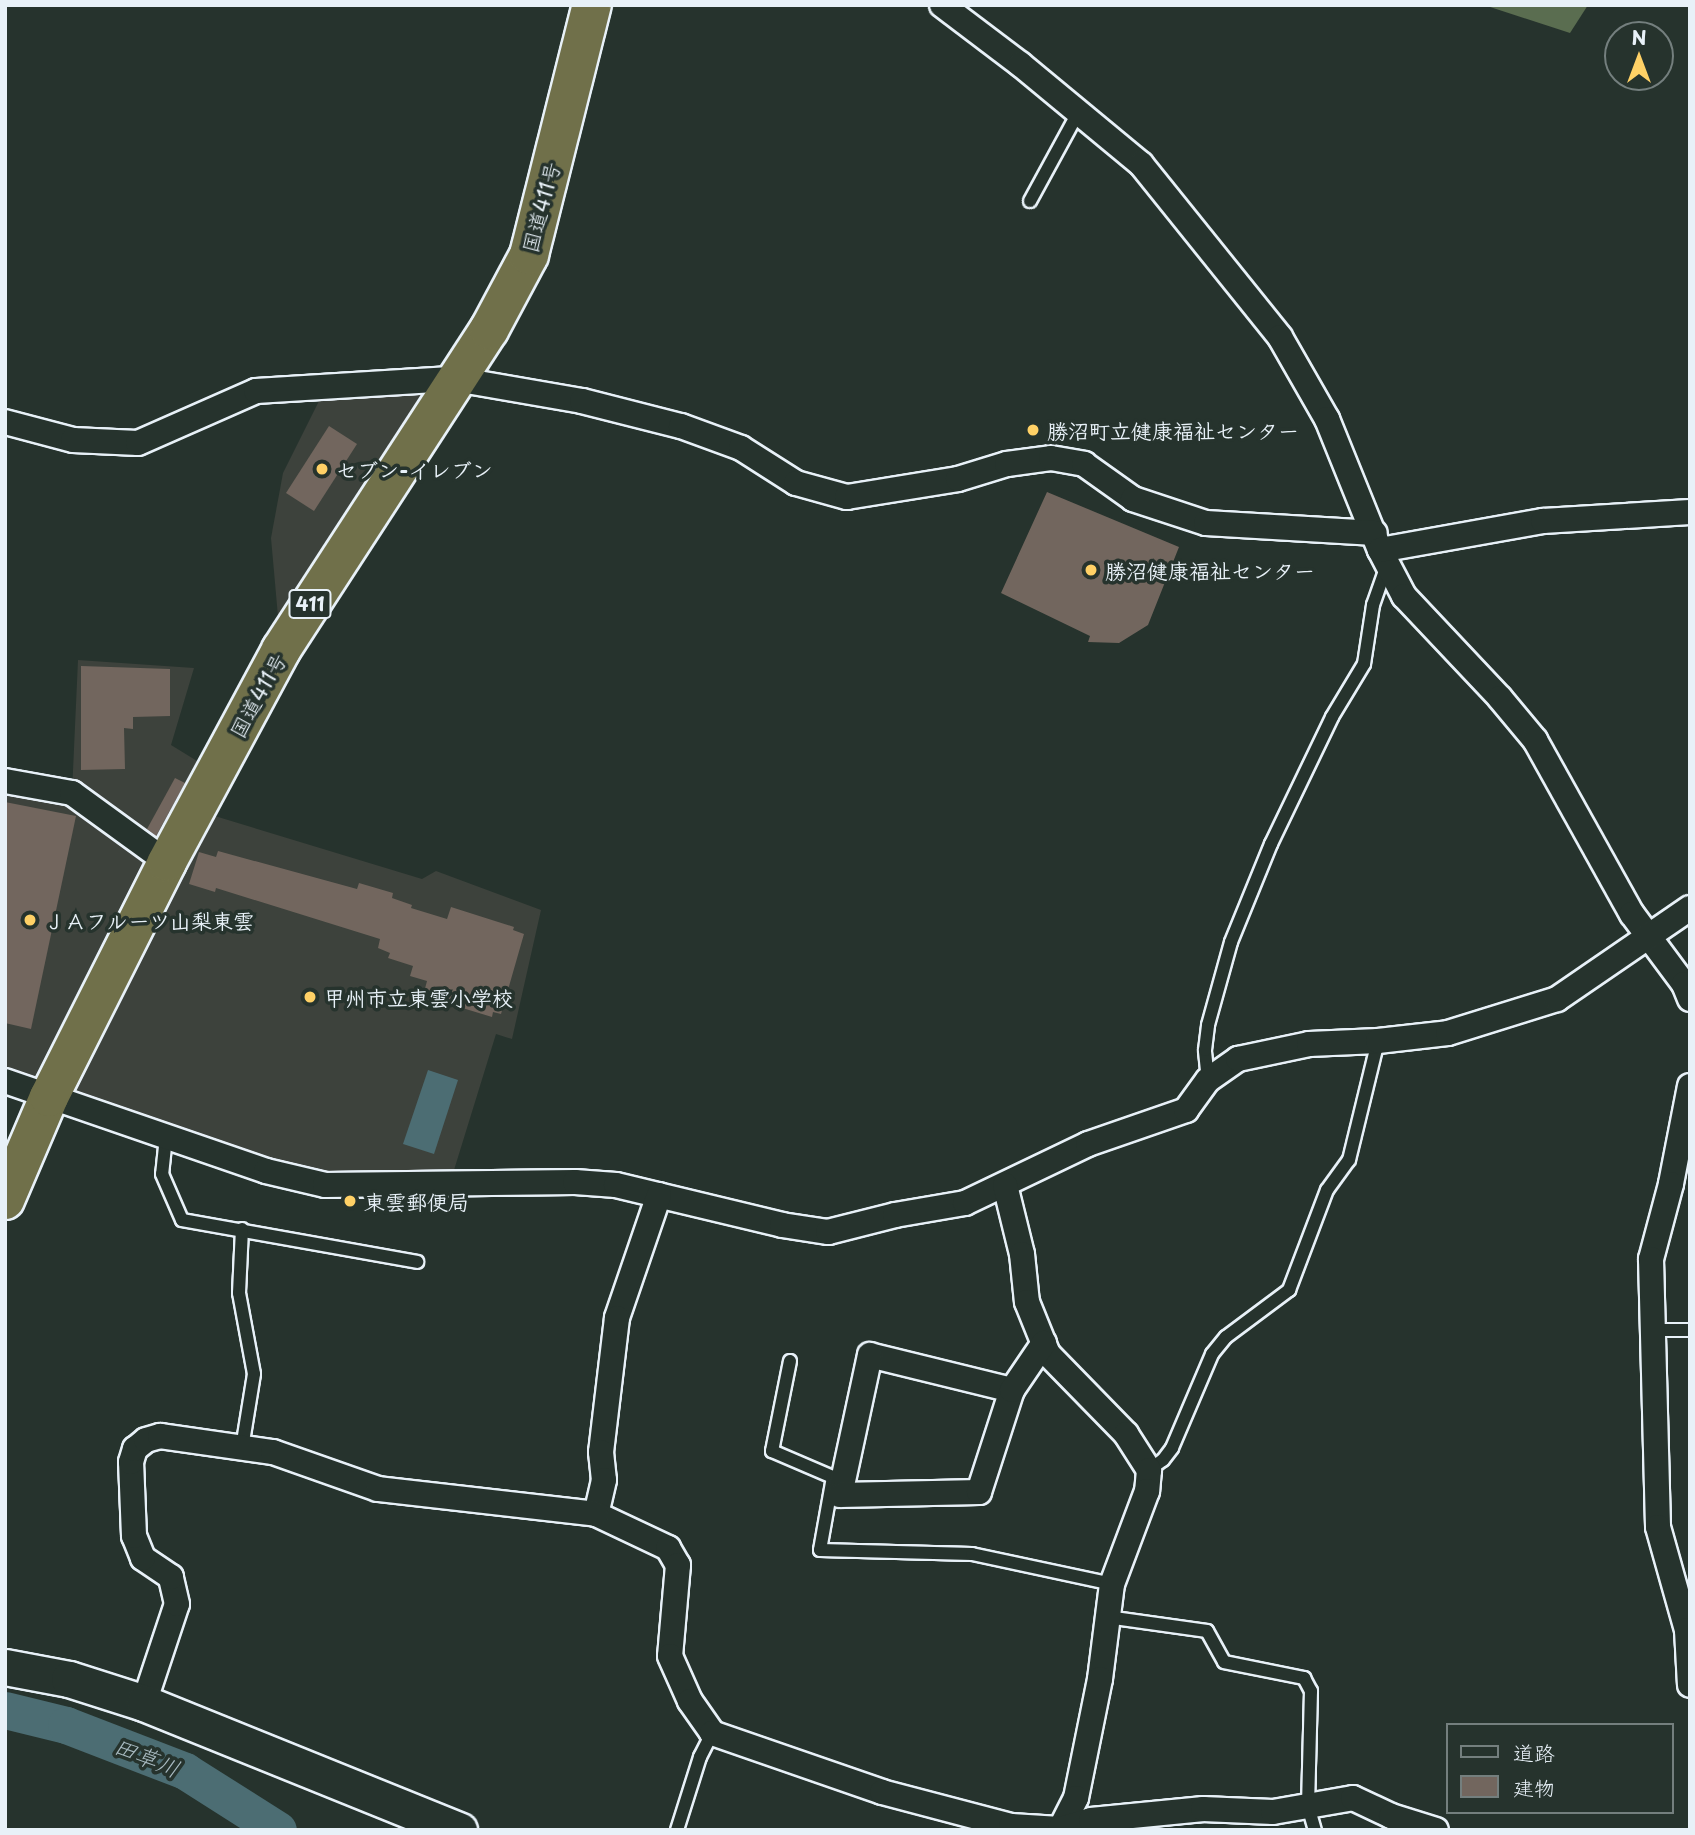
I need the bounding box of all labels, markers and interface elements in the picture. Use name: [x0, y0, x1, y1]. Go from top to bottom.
north arrow: [1604, 21, 1674, 91]
text: N: [1631, 23, 1647, 51]
street label: 国道411号: [516, 159, 564, 255]
place label: 勝沼町立健康福祉センター: [1047, 417, 1299, 443]
marker: 勝沼町立健康福祉センター: [1025, 422, 1041, 438]
place label: セブン-イレブン: [336, 456, 493, 482]
marker: セブン-イレブン: [314, 461, 330, 477]
place label: 勝沼健康福祉センター: [1105, 557, 1315, 583]
marker: 勝沼健康福祉センター: [1083, 562, 1099, 578]
road number: 411: [287, 589, 333, 620]
street label: 国道411号: [223, 648, 291, 742]
place label: ＪＡフルーツ山梨東雲: [44, 907, 255, 933]
marker: ＪＡフルーツ山梨東雲: [22, 912, 38, 928]
place label: 甲州市立東雲小学校: [324, 984, 513, 1010]
marker: 甲州市立東雲小学校: [302, 989, 318, 1005]
place label: 東雲郵便局: [364, 1188, 469, 1214]
marker: 東雲郵便局: [342, 1193, 358, 1209]
legend: [1446, 1723, 1674, 1814]
water label: 田草川: [110, 1731, 184, 1783]
text: 道路: [1513, 1736, 1555, 1768]
text: 建物: [1513, 1771, 1555, 1803]

